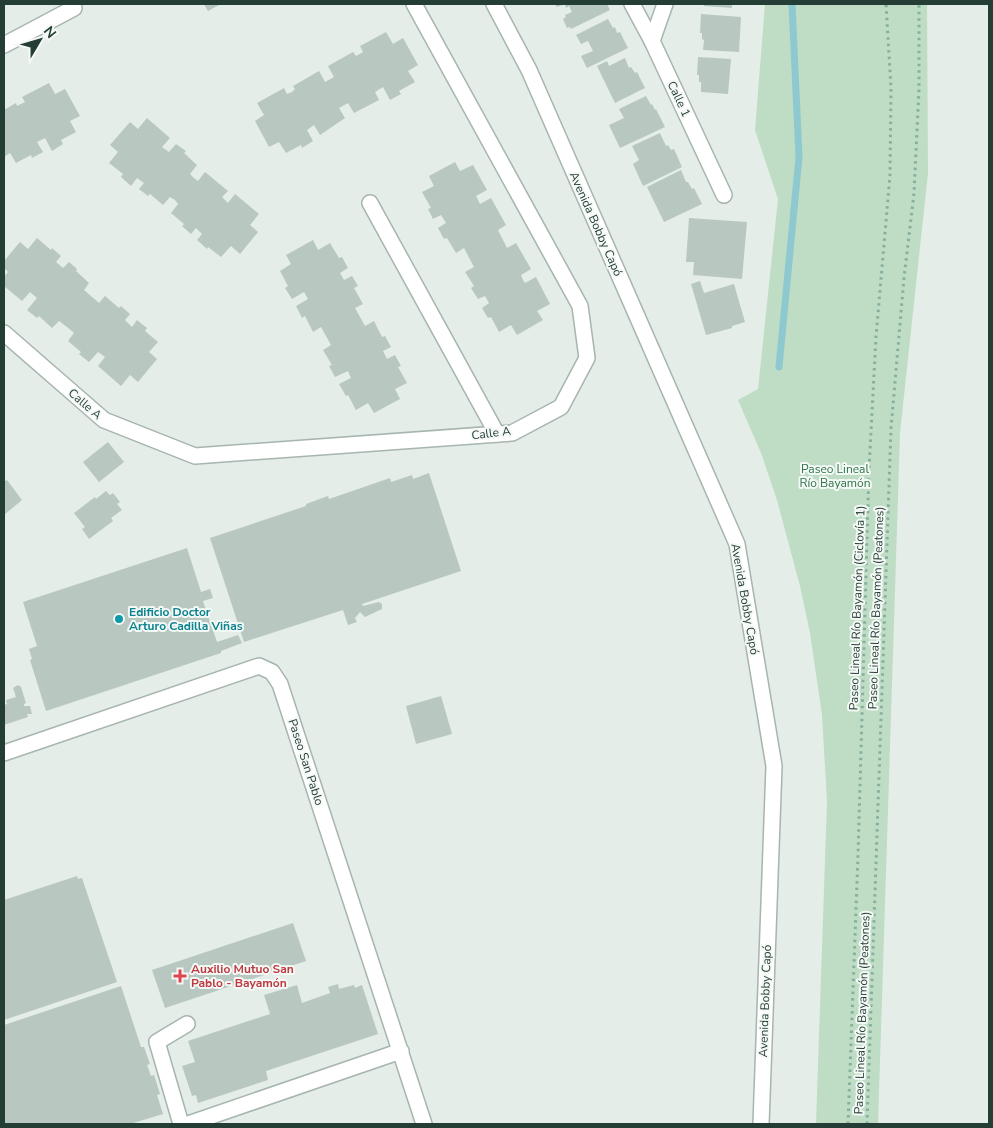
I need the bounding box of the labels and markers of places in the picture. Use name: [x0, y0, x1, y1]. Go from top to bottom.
place label: Edificio Doctor Arturo Cadilla Viñas: [129, 604, 243, 634]
marker: Edificio Doctor Arturo Cadilla Viñas: [113, 613, 125, 625]
place label: Auxilio Mutuo San Pablo - Bayamón: [191, 961, 294, 991]
marker: Auxilio Mutuo San Pablo - Bayamón: [173, 969, 187, 983]

